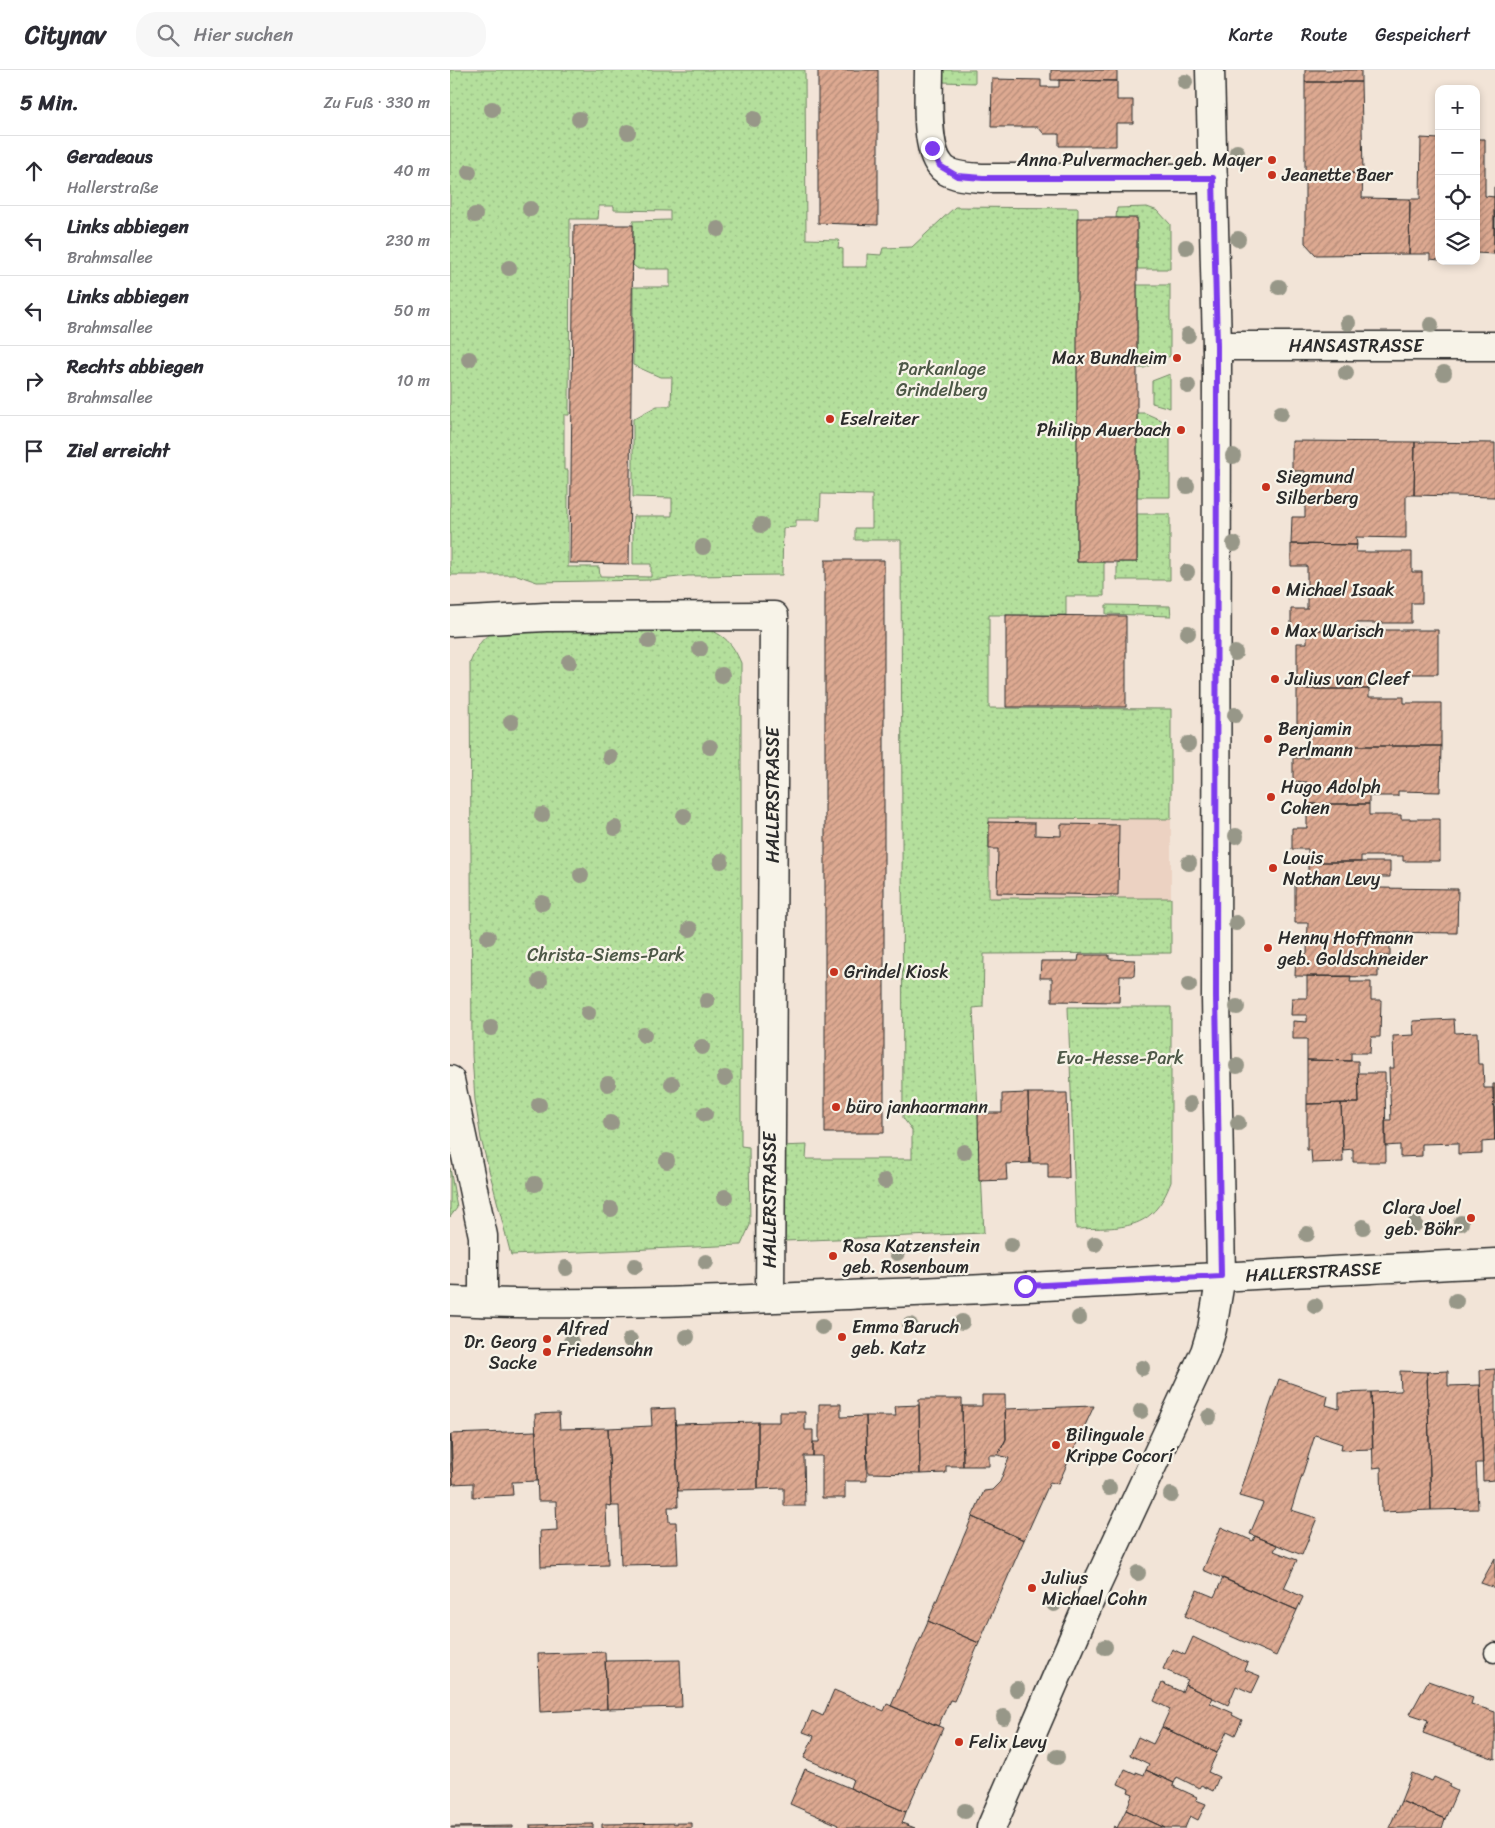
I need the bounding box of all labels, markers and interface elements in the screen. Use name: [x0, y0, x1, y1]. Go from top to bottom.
search box: [136, 12, 486, 57]
text: Citynav: [25, 14, 106, 56]
text: Hier suchen: [194, 18, 293, 51]
text: Karte: [1228, 19, 1273, 51]
text: Route: [1301, 19, 1347, 51]
text: Gespeichert: [1375, 19, 1470, 51]
icon: search: [154, 21, 182, 49]
text: 5 Min.: [20, 84, 79, 122]
map controls: [1435, 85, 1480, 265]
button: +: [1435, 85, 1480, 130]
text: Zu Fuß · 330 m: [323, 88, 430, 117]
button: −: [1435, 130, 1480, 175]
route end: [921, 137, 944, 160]
text: Geradeaus: [67, 140, 153, 173]
place label: Anna Pulvermacher geb. Mayer: [1016, 144, 1264, 176]
marker: Anna Pulvermacher geb. Mayer: [1266, 154, 1278, 166]
text: 40 m: [393, 156, 430, 185]
icon: ahead: [20, 157, 48, 185]
place label: Jeanette Baer: [1281, 159, 1394, 191]
marker: Jeanette Baer: [1266, 169, 1278, 181]
text: Hallerstraße: [67, 173, 158, 202]
button: locate: [1435, 175, 1480, 220]
text: Links abbiegen: [67, 210, 189, 243]
button: layers: [1435, 220, 1480, 265]
text: 230 m: [385, 226, 430, 255]
icon: left: [20, 227, 48, 255]
text: Brahmsallee: [67, 243, 153, 272]
text: Links abbiegen: [67, 280, 189, 313]
text: 50 m: [394, 296, 430, 325]
icon: left: [20, 297, 48, 325]
text: Brahmsallee: [67, 313, 153, 342]
street label: HANSASTRASSE: [1289, 330, 1424, 362]
place label: Max Bundheim: [1052, 342, 1167, 374]
text: Rechts abbiegen: [67, 350, 204, 383]
marker: Max Bundheim: [1171, 352, 1183, 364]
park label: Parkanlage Grindelberg: [896, 353, 988, 406]
text: 10 m: [397, 366, 430, 395]
icon: right: [20, 367, 48, 395]
text: Brahmsallee: [67, 383, 153, 412]
place label: Eselreiter: [840, 403, 920, 435]
marker: Eselreiter: [824, 413, 836, 425]
place label: Philipp Auerbach: [1037, 414, 1171, 446]
marker: Philipp Auerbach: [1175, 424, 1187, 436]
text: Ziel erreicht: [67, 434, 170, 467]
icon: arrive: [20, 437, 48, 465]
place label: Siegmund Silberberg: [1276, 461, 1359, 514]
marker: Siegmund Silberberg: [1260, 481, 1272, 493]
place label: Michael Isaak: [1286, 574, 1395, 606]
marker: Michael Isaak: [1270, 584, 1282, 596]
place label: Max Warisch: [1285, 615, 1384, 647]
marker: Max Warisch: [1269, 625, 1281, 637]
place label: Julius van Cleef: [1284, 663, 1412, 695]
marker: Julius van Cleef: [1269, 673, 1281, 685]
place label: Benjamin Perlmann: [1278, 713, 1353, 766]
street label: HALLERSTRASSE: [757, 726, 789, 863]
marker: Benjamin Perlmann: [1262, 733, 1274, 745]
place label: Hugo Adolph Cohen: [1281, 771, 1381, 824]
marker: Hugo Adolph Cohen: [1265, 791, 1277, 803]
place label: Louis Nathan Levy: [1283, 842, 1381, 895]
marker: Louis Nathan Levy: [1267, 862, 1279, 874]
place label: Henny Hoffmann geb. Goldschneider: [1276, 922, 1429, 975]
park label: Christa-Siems-Park: [527, 939, 685, 971]
marker: Henny Hoffmann geb. Goldschneider: [1262, 942, 1274, 954]
place label: Grindel Kiosk: [844, 956, 949, 988]
marker: Grindel Kiosk: [828, 966, 840, 978]
park label: Eva-Hesse-Park: [1057, 1042, 1184, 1074]
place label: büro janhaarmann: [846, 1091, 988, 1123]
marker: büro janhaarmann: [830, 1101, 842, 1113]
street label: HALLERSTRASSE: [754, 1131, 786, 1268]
place label: Clara Joel geb. Böhr: [1383, 1192, 1463, 1245]
marker: Clara Joel geb. Böhr: [1465, 1212, 1477, 1224]
place label: Rosa Katzenstein geb. Rosenbaum: [841, 1230, 980, 1283]
marker: Rosa Katzenstein geb. Rosenbaum: [827, 1250, 839, 1262]
street label: HALLERSTRASSE: [1245, 1252, 1383, 1291]
route start: [1014, 1275, 1037, 1298]
place label: Emma Baruch geb. Katz: [850, 1311, 959, 1364]
place label: Alfred Friedensohn: [556, 1313, 653, 1366]
place label: Dr. Georg Sacke: [464, 1326, 537, 1379]
marker: Emma Baruch geb. Katz: [836, 1331, 848, 1343]
marker: Alfred Friedensohn: [541, 1333, 553, 1345]
marker: Dr. Georg Sacke: [541, 1346, 553, 1358]
place label: Bilinguale Krippe Cocorí: [1066, 1419, 1175, 1472]
marker: Bilinguale Krippe Cocorí: [1050, 1439, 1062, 1451]
place label: Julius Michael Cohn: [1041, 1562, 1147, 1615]
marker: Julius Michael Cohn: [1026, 1582, 1038, 1594]
place label: Felix Levy: [969, 1726, 1047, 1758]
marker: Felix Levy: [953, 1736, 965, 1748]

